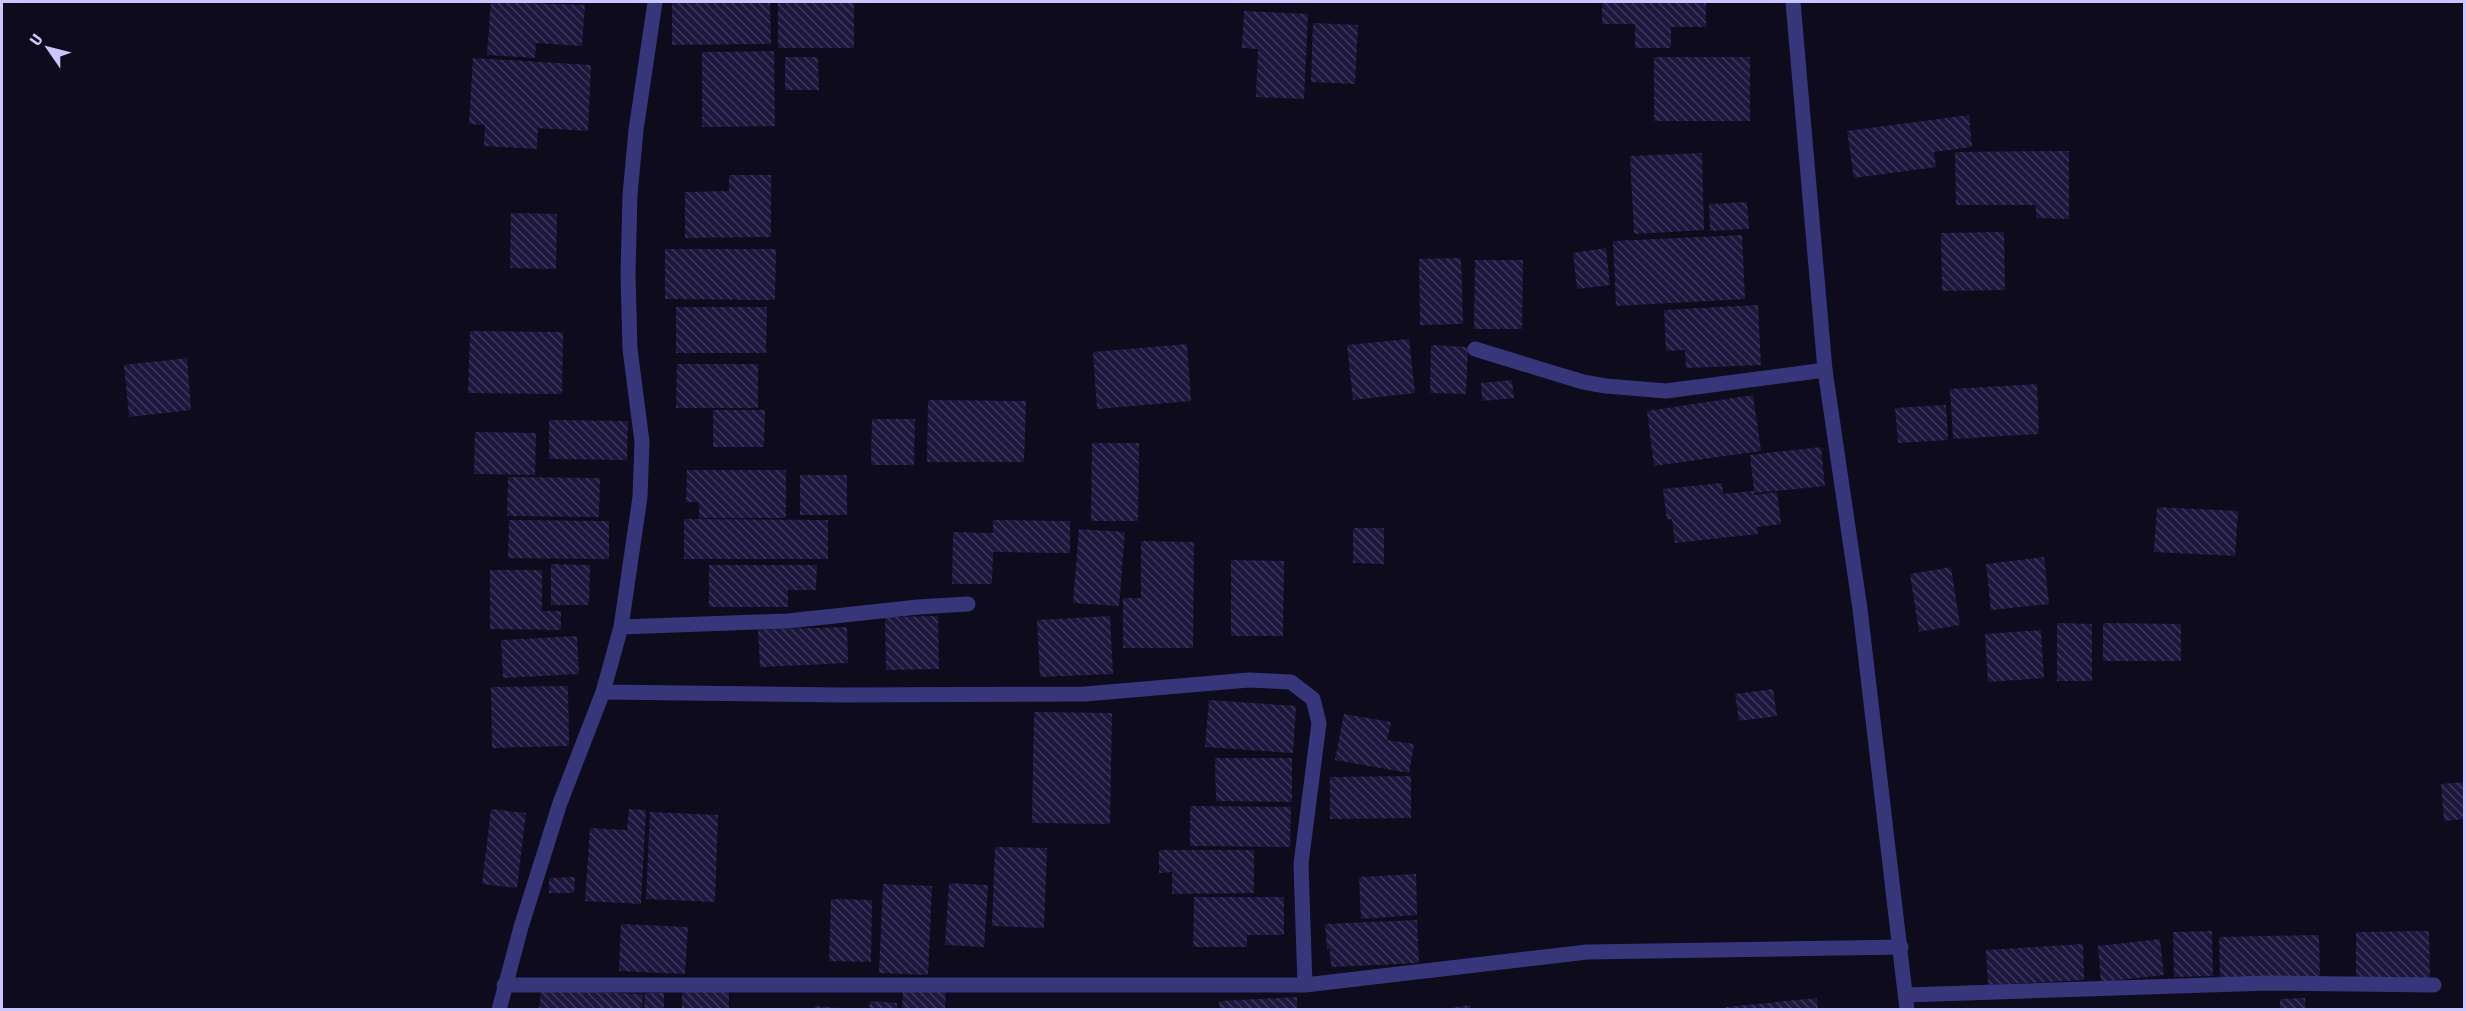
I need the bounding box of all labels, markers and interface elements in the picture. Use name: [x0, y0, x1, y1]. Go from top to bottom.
north arrow: [18, 18, 78, 78]
text: U: [26, 30, 47, 49]

